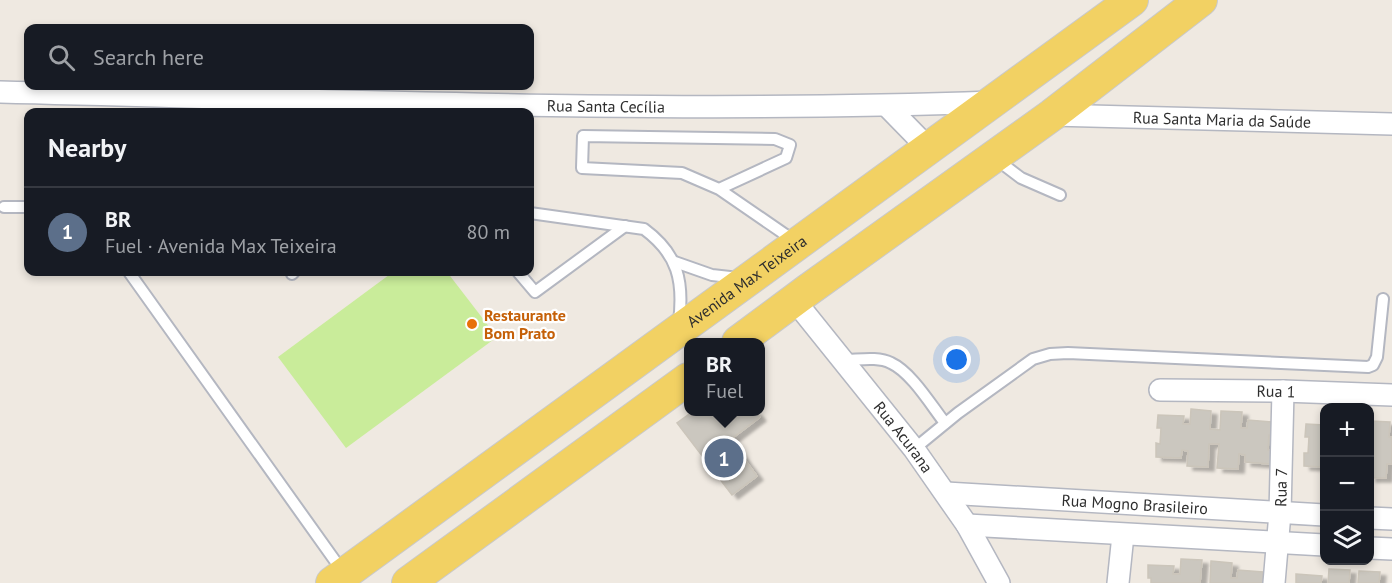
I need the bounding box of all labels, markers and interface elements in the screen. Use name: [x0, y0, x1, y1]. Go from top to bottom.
search box: [24, 24, 534, 90]
icon: search: [45, 41, 78, 74]
text: Search here: [93, 43, 204, 71]
street label: Rua Santa Cecília: [547, 95, 665, 117]
street label: Rua Santa Maria da Saúde: [1133, 107, 1311, 132]
text: Nearby: [48, 131, 126, 164]
text: BR: [105, 205, 131, 233]
text: 1: [62, 219, 73, 245]
text: 80 m: [467, 219, 510, 245]
street label: Avenida Max Teixeira: [683, 231, 810, 331]
text: Fuel · Avenida Max Teixeira: [105, 233, 337, 259]
place label: Restaurante Bom Prato: [484, 305, 566, 343]
marker: Restaurante Bom Prato: [465, 317, 479, 331]
popup: [684, 338, 765, 416]
your location: [942, 345, 971, 374]
text: BR: [706, 350, 732, 378]
text: Fuel: [706, 378, 743, 404]
street label: Rua 1: [1256, 381, 1296, 401]
street label: Rua Acurana: [870, 397, 937, 476]
map controls: [1320, 403, 1374, 565]
button: +: [1320, 403, 1374, 457]
pin: 1: [704, 436, 744, 480]
button: −: [1320, 457, 1374, 511]
street label: Rua 7: [1270, 468, 1291, 507]
street label: Rua Mogno Brasileiro: [1061, 490, 1208, 518]
button: layers: [1320, 511, 1374, 565]

